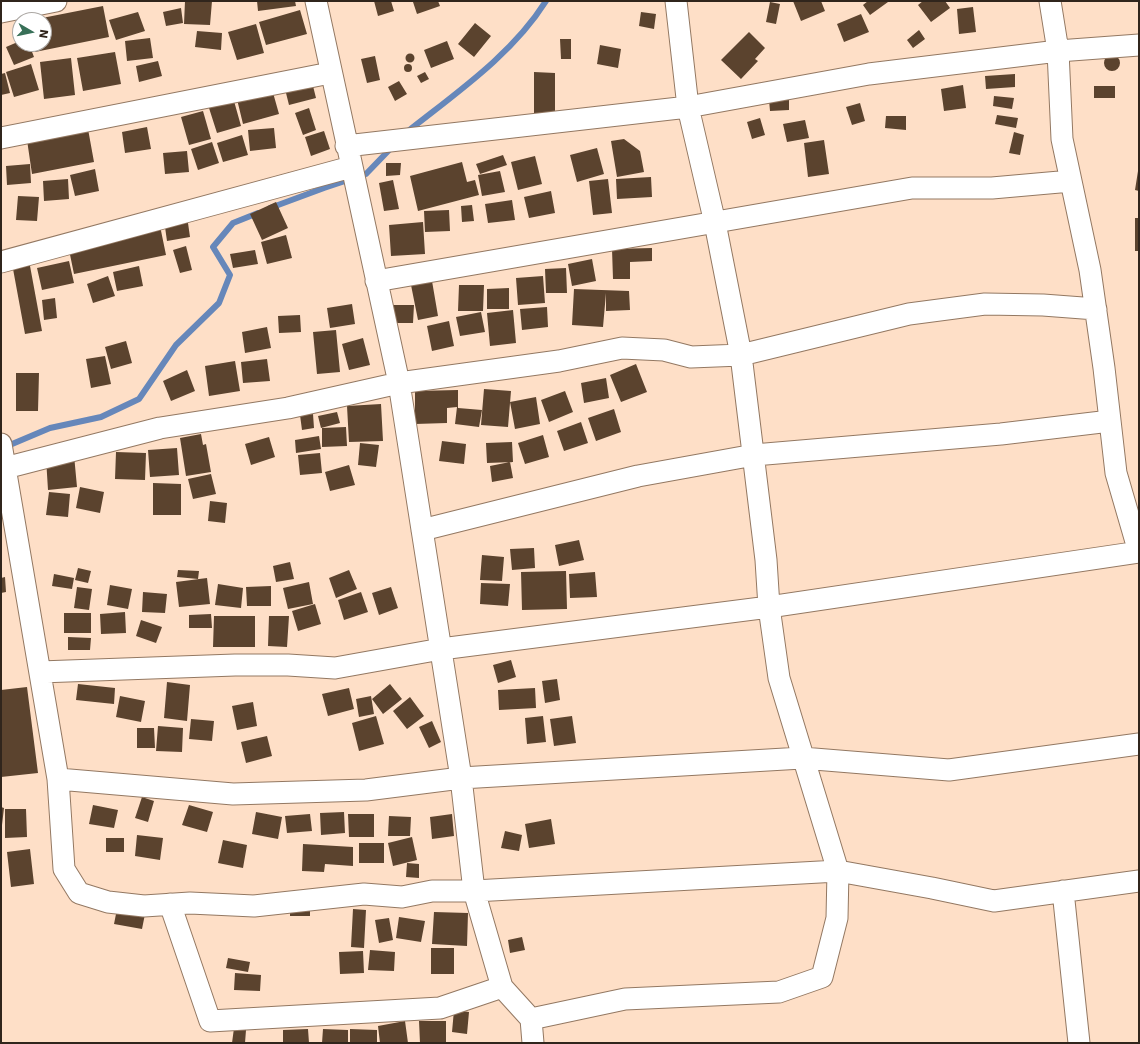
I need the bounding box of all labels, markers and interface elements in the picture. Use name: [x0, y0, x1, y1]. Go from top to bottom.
north arrow: [12, 12, 52, 52]
text: N: [36, 28, 50, 39]

